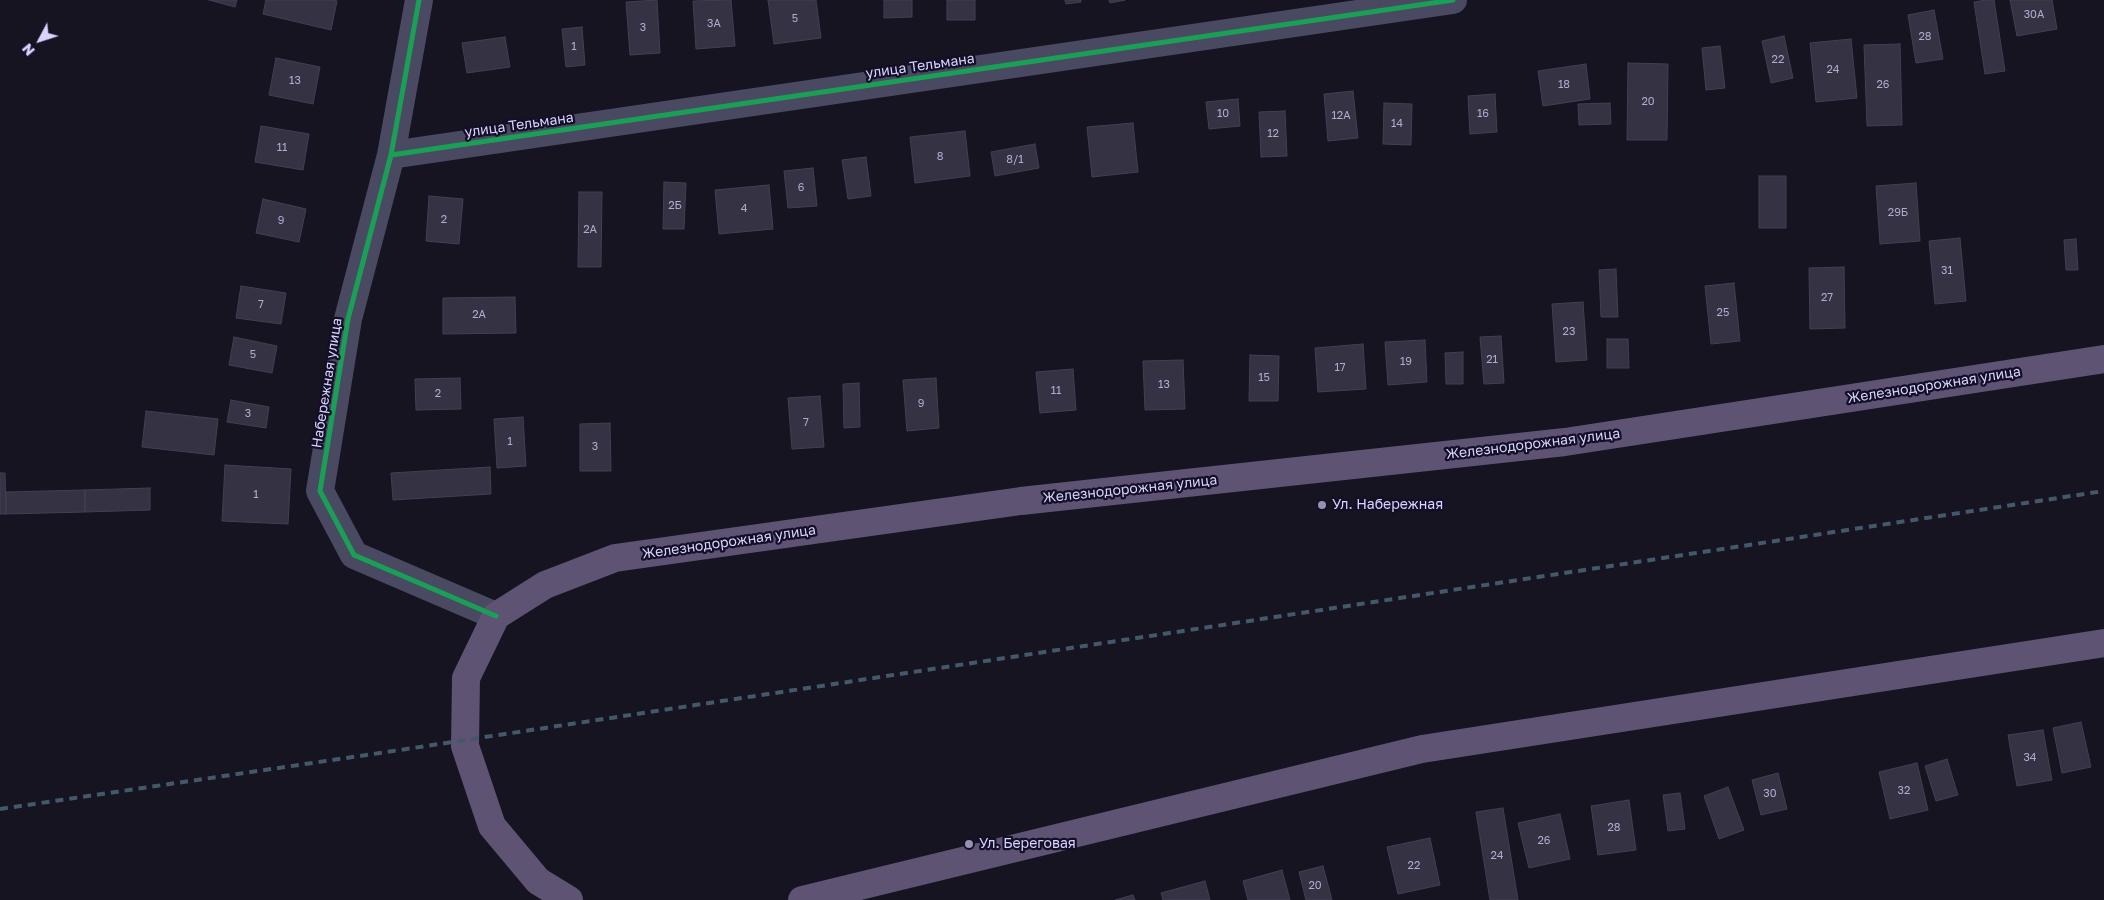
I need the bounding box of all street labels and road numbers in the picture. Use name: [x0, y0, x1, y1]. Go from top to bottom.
street label: улица Тельмана: [864, 50, 976, 82]
street label: улица Тельмана: [463, 109, 575, 141]
street label: Набережная улица: [308, 317, 346, 449]
street label: Железнодорожная улица: [1846, 363, 2022, 407]
street label: Железнодорожная улица: [1445, 425, 1621, 463]
street label: Железнодорожная улица: [1042, 471, 1218, 507]
street label: Железнодорожная улица: [641, 521, 817, 563]

